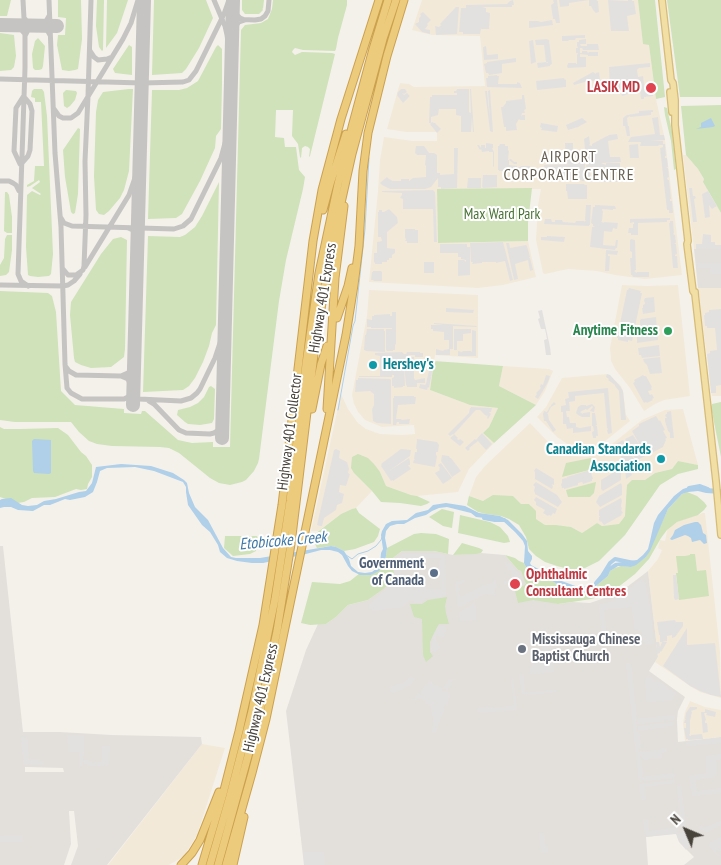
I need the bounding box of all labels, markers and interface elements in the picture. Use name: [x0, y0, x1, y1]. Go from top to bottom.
place label: LASIK MD: [587, 79, 640, 97]
marker: LASIK MD: [644, 81, 658, 95]
district label: AIRPORT CORPORATE CENTRE: [501, 147, 637, 185]
park label: Max Ward Park: [464, 206, 540, 224]
street label: Highway 401 Express: [305, 242, 341, 354]
place label: Anytime Fitness: [573, 322, 658, 340]
marker: Anytime Fitness: [662, 325, 674, 337]
place label: Hershey's: [383, 356, 434, 374]
marker: Hershey's: [367, 359, 379, 371]
street label: Highway 401 Collector: [274, 373, 306, 491]
place label: Canadian Standards Association: [546, 441, 651, 476]
marker: Canadian Standards Association: [655, 453, 667, 465]
water label: Etobicoke Creek: [239, 528, 327, 554]
place label: Government of Canada: [359, 555, 424, 590]
place label: Ophthalmic Consultant Centres: [526, 566, 626, 601]
marker: Government of Canada: [428, 567, 440, 579]
marker: Ophthalmic Consultant Centres: [508, 577, 522, 591]
place label: Mississauga Chinese Baptist Church: [532, 631, 640, 666]
street label: Highway 401 Express: [240, 642, 282, 754]
marker: Mississauga Chinese Baptist Church: [516, 643, 528, 655]
north arrow: [661, 805, 711, 855]
text: N: [666, 810, 684, 828]

